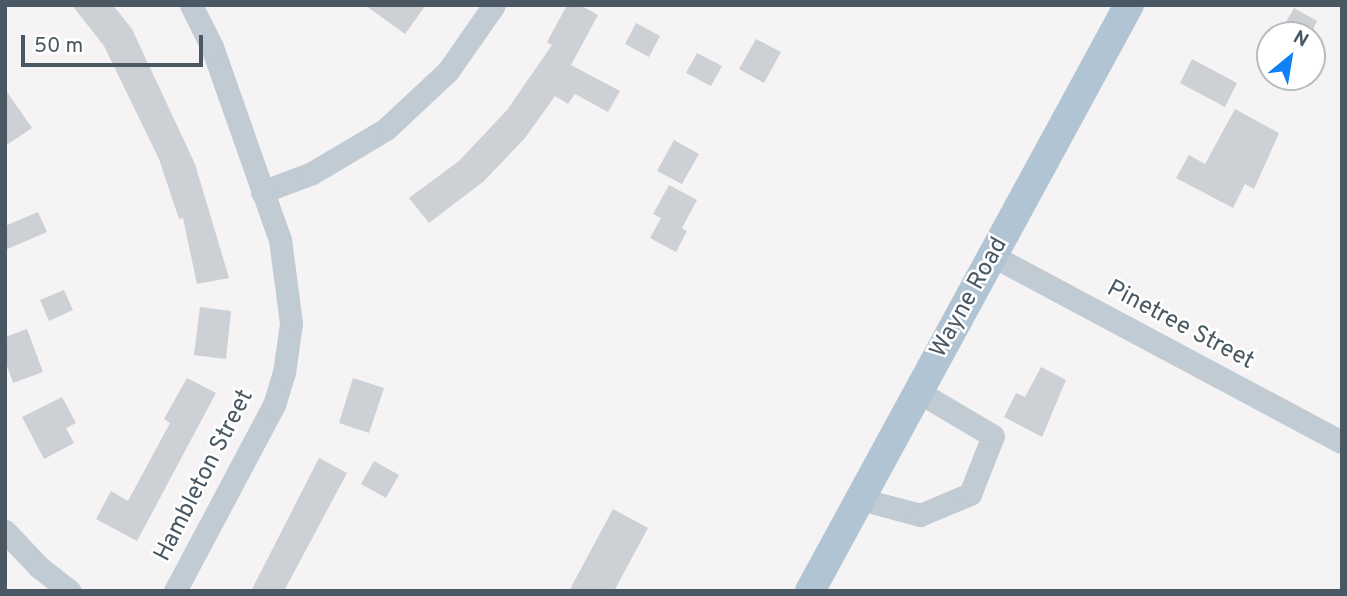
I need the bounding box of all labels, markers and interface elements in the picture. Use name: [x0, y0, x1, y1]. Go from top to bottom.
scale bar: [24, 21, 206, 65]
north arrow: [1256, 21, 1326, 91]
text: N: [1289, 26, 1312, 53]
text: 50 m: [34, 33, 83, 60]
street label: Wayne Road: [925, 233, 1015, 363]
street label: Pinetree Street: [1101, 275, 1259, 377]
street label: Hambleton Street: [149, 385, 261, 567]

